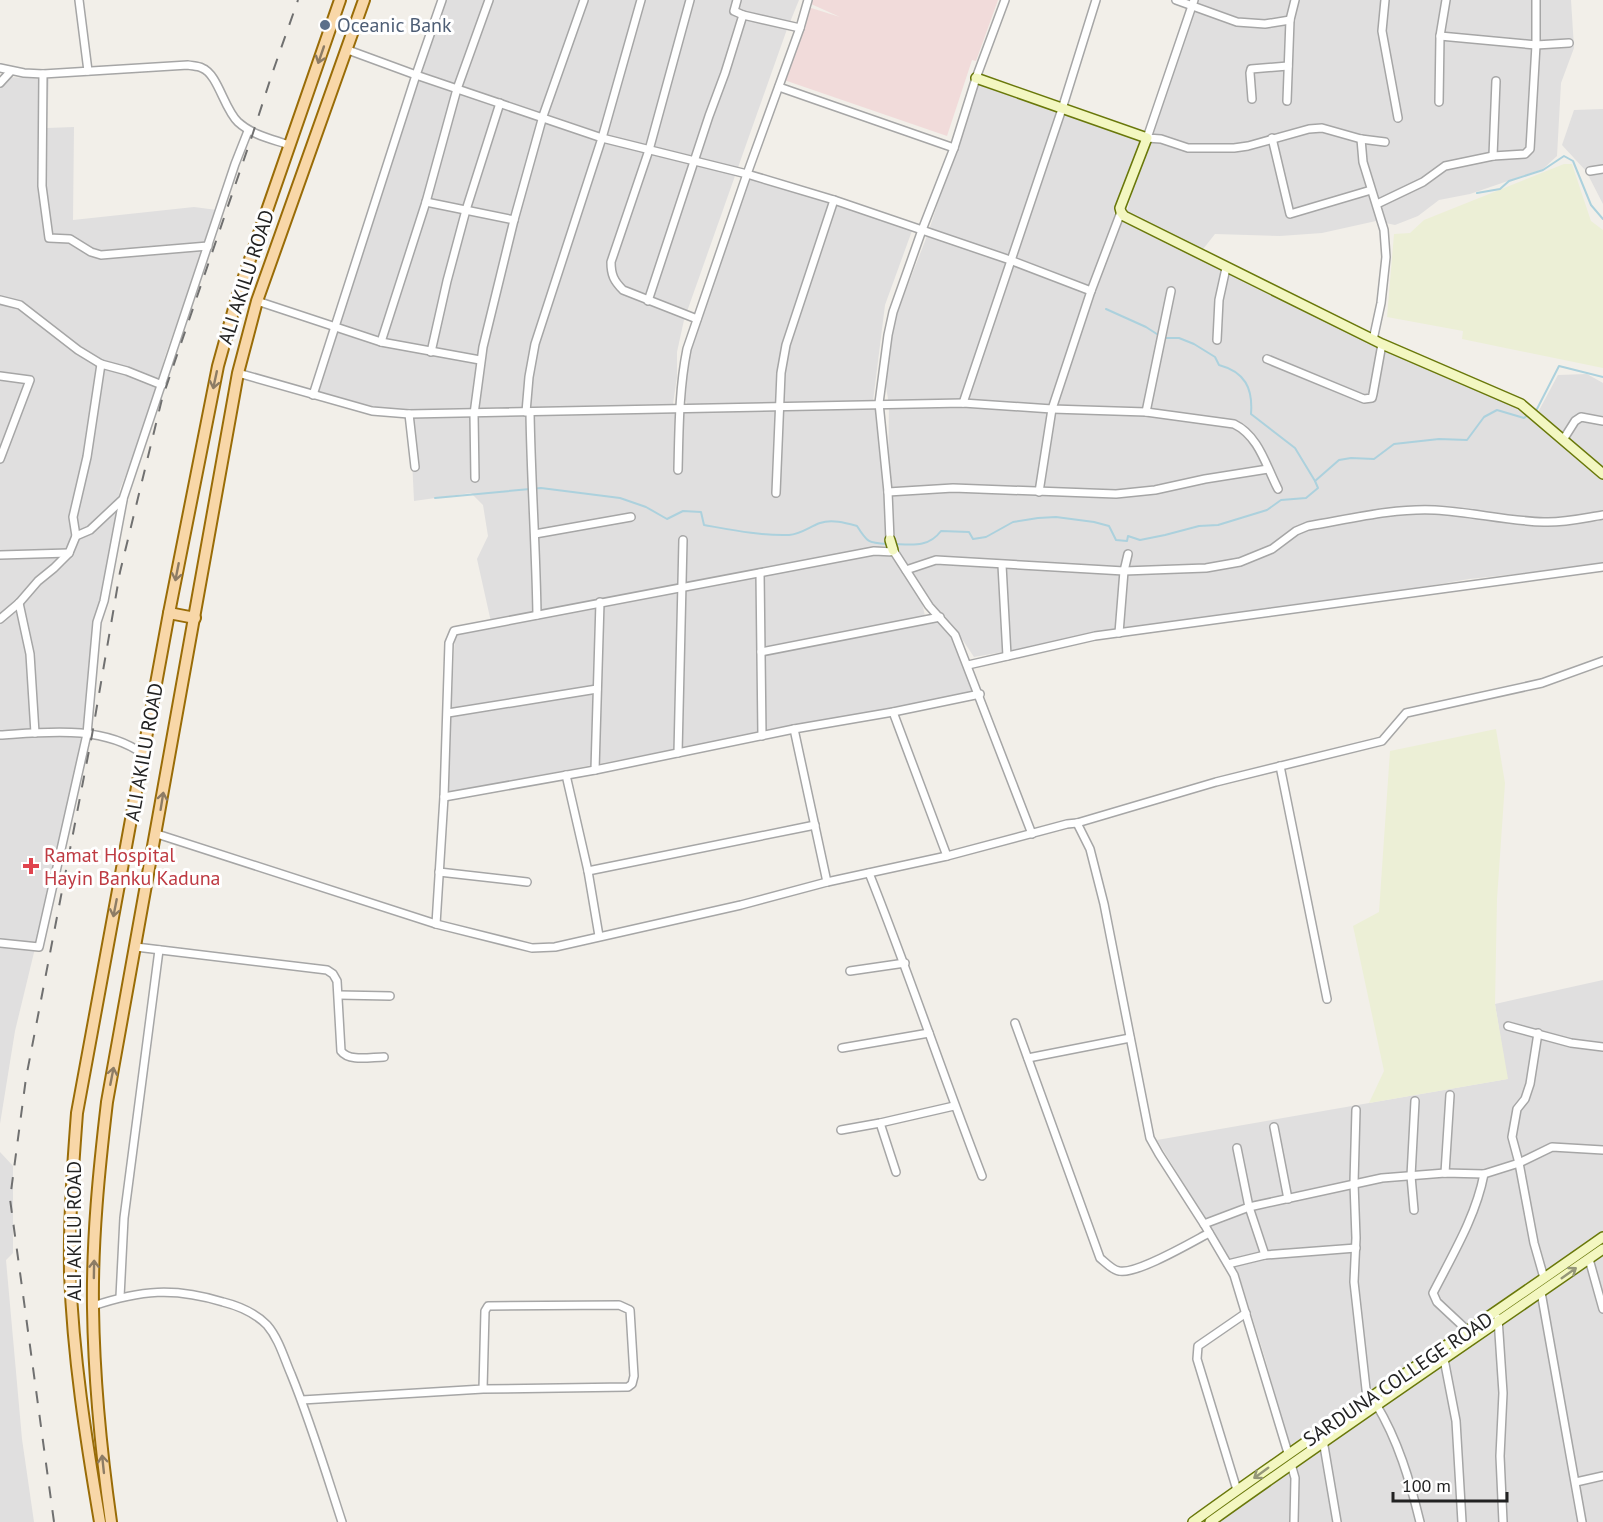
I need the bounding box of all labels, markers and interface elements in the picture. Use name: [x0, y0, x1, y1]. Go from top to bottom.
place label: Oceanic Bank: [337, 12, 452, 38]
marker: Oceanic Bank: [318, 18, 332, 32]
one-way arrow: [314, 45, 325, 64]
street label: ALI AKILU ROAD: [212, 206, 280, 348]
one-way arrow: [209, 370, 220, 390]
one-way arrow: [171, 561, 182, 581]
street label: ALI AKILU ROAD: [119, 681, 169, 823]
one-way arrow: [157, 792, 168, 811]
place label: Ramat Hospital Hayin Banku Kaduna: [44, 842, 221, 891]
marker: Ramat Hospital Hayin Banku Kaduna: [22, 857, 40, 875]
one-way arrow: [109, 898, 120, 917]
one-way arrow: [107, 1066, 118, 1086]
street label: ALI AKILU ROAD: [61, 1161, 87, 1301]
one-way arrow: [88, 1260, 100, 1280]
one-way arrow: [1560, 1267, 1576, 1279]
street label: SARDUNA COLLEGE ROAD: [1298, 1306, 1498, 1452]
one-way arrow: [98, 1455, 109, 1474]
scale bar: [1393, 1465, 1507, 1503]
one-way arrow: [1253, 1467, 1269, 1479]
text: 100 m: [1402, 1474, 1451, 1497]

